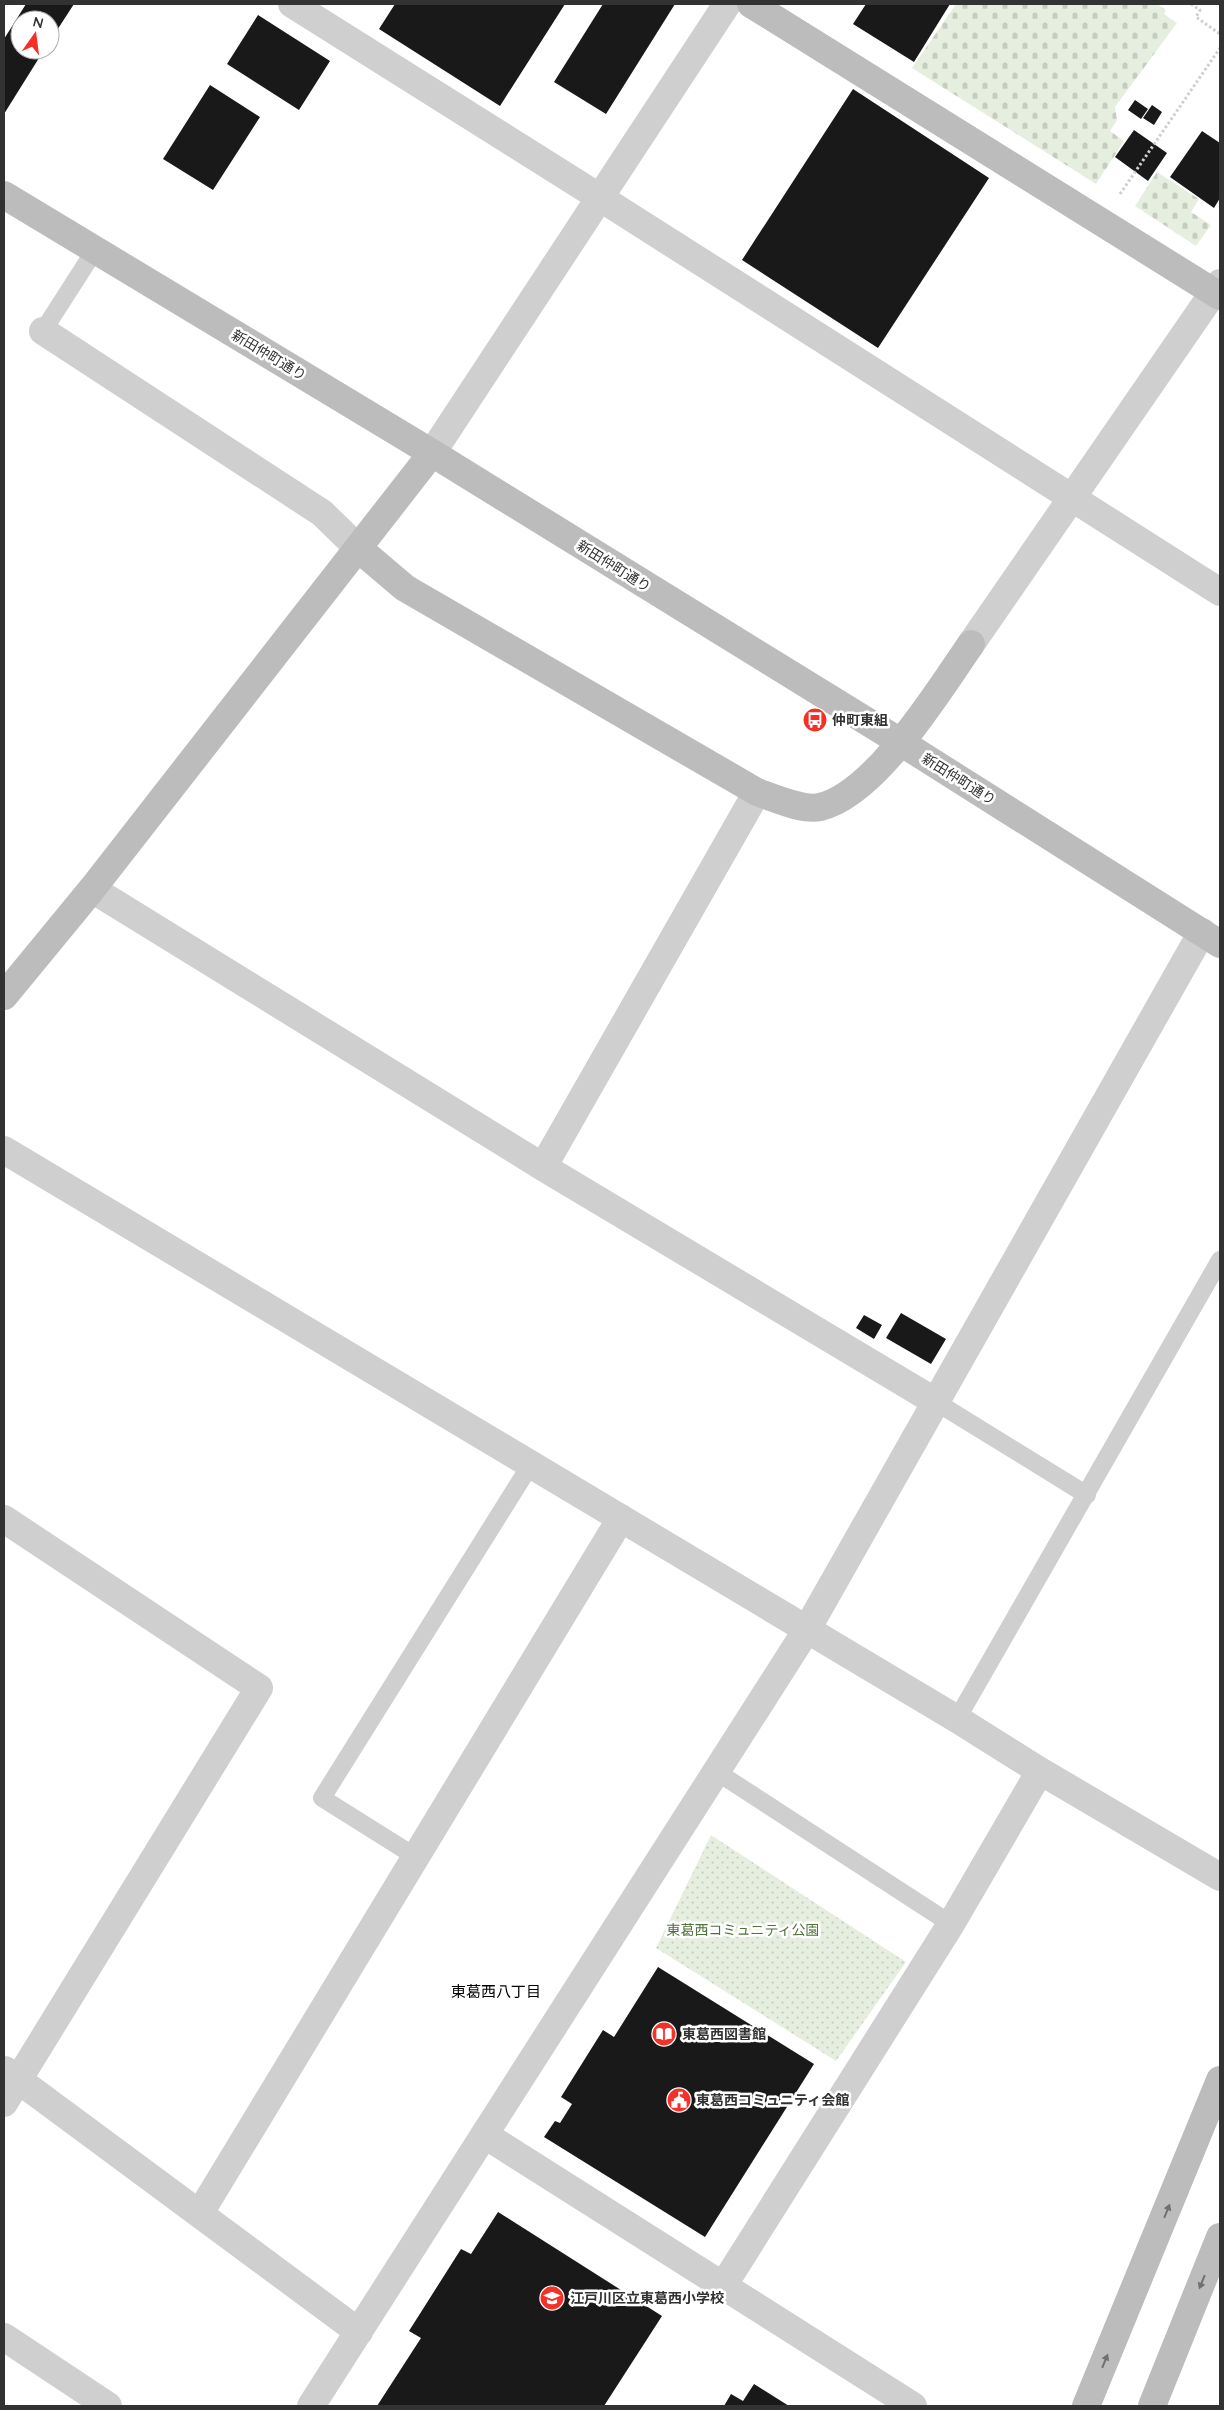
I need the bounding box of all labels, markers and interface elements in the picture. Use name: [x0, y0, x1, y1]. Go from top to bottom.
north arrow: [10, 10, 60, 60]
text: N: [31, 12, 45, 32]
street label: 新田仲町通り: [228, 326, 310, 384]
street label: 新田仲町通り: [574, 536, 654, 596]
bus stop icon: 仲町東組: [802, 707, 828, 733]
place label: 仲町東組: [832, 711, 888, 729]
street label: 新田仲町通り: [919, 749, 999, 809]
park label: 東葛西コミュニティ公園: [666, 1921, 820, 1939]
district label: 東葛西八丁目: [451, 1982, 541, 2001]
library icon: 東葛西図書館: [651, 2021, 677, 2047]
place label: 東葛西図書館: [682, 2025, 766, 2043]
public building icon: 東葛西コミュニティ会館: [666, 2087, 692, 2113]
place label: 東葛西コミュニティ会館: [696, 2091, 849, 2109]
one-way arrow: [1163, 2204, 1171, 2218]
one-way arrow: [1198, 2275, 1206, 2290]
school or university icon: 江戸川区立東葛西小学校: [539, 2285, 565, 2311]
place label: 江戸川区立東葛西小学校: [570, 2289, 724, 2307]
one-way arrow: [1101, 2353, 1109, 2368]

